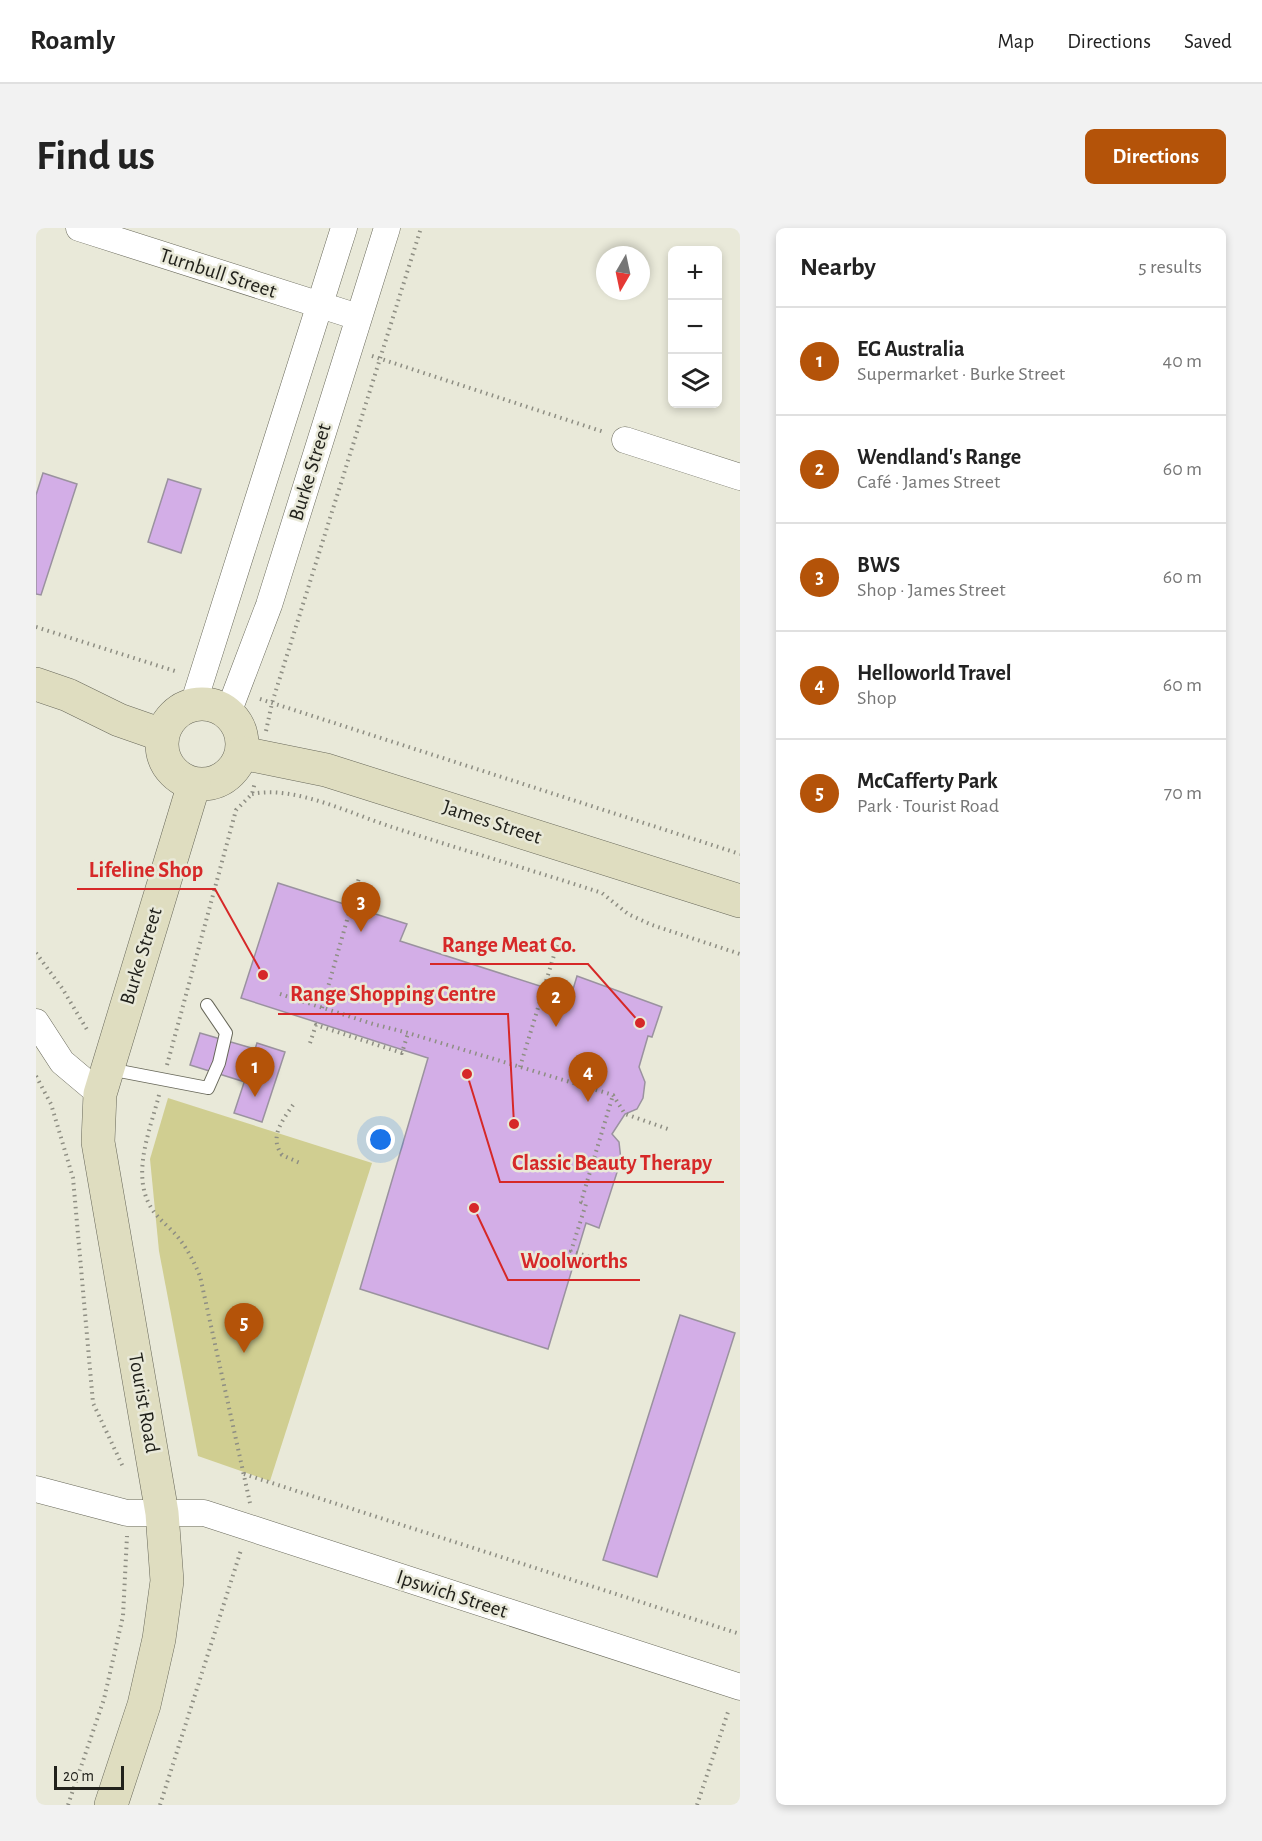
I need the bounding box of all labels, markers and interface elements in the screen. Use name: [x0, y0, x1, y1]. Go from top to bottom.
text: Roamly: [30, 27, 115, 55]
text: Map: [998, 31, 1034, 52]
text: Directions: [1067, 31, 1151, 52]
text: Saved: [1184, 31, 1232, 52]
button: Directions: [1085, 129, 1226, 184]
text: Find us: [36, 135, 155, 177]
street label: Turnbull Street: [157, 244, 279, 302]
north arrow: [596, 246, 650, 300]
map controls: [668, 246, 722, 408]
button: +: [668, 246, 722, 300]
text: Nearby: [800, 254, 876, 280]
text: 5 results: [1138, 257, 1202, 277]
button: −: [668, 300, 722, 354]
text: EG Australia: [857, 338, 965, 360]
text: 1: [816, 351, 823, 371]
text: 40 m: [1163, 351, 1202, 371]
button: layers: [668, 354, 722, 408]
text: Supermarket · Burke Street: [857, 364, 1065, 384]
street label: Burke Street: [285, 421, 335, 523]
text: Wendland's Range: [857, 446, 1021, 468]
text: 2: [815, 459, 824, 479]
text: 60 m: [1163, 459, 1202, 479]
text: Café · James Street: [857, 472, 1000, 492]
text: BWS: [857, 554, 900, 576]
text: 3: [815, 567, 824, 587]
text: 60 m: [1163, 567, 1202, 587]
text: Shop · James Street: [857, 580, 1006, 600]
text: Helloworld Travel: [857, 662, 1012, 684]
text: 4: [814, 675, 825, 695]
text: 60 m: [1163, 675, 1202, 695]
text: Shop: [857, 688, 897, 708]
text: McCafferty Park: [857, 770, 998, 792]
text: 5: [815, 783, 824, 803]
text: 70 m: [1164, 783, 1202, 803]
street label: James Street: [440, 796, 544, 848]
text: Park · Tourist Road: [857, 796, 999, 816]
callout: Lifeline Shop: [77, 849, 215, 889]
text: Lifeline Shop: [89, 859, 203, 881]
pin: 3: [342, 882, 380, 932]
street label: Burke Street: [116, 905, 166, 1007]
callout: Range Meat Co.: [430, 924, 588, 964]
text: Range Meat Co.: [442, 934, 576, 956]
callout: Range Shopping Centre: [278, 974, 508, 1014]
pin: 2: [536, 978, 576, 1027]
text: Range Shopping Centre: [290, 983, 496, 1005]
pin: 1: [236, 1048, 274, 1097]
pin: 4: [568, 1052, 608, 1102]
your location: [366, 1125, 395, 1154]
callout: Classic Beauty Therapy: [500, 1142, 724, 1182]
text: Classic Beauty Therapy: [512, 1152, 712, 1175]
callout: Woolworths: [508, 1240, 640, 1280]
text: Woolworths: [520, 1250, 628, 1272]
pin: 5: [224, 1304, 264, 1353]
street label: Tourist Road: [125, 1351, 163, 1455]
street label: Ipswich Street: [394, 1566, 510, 1622]
scale bar: [54, 1763, 124, 1790]
text: 20 m: [63, 1768, 94, 1784]

